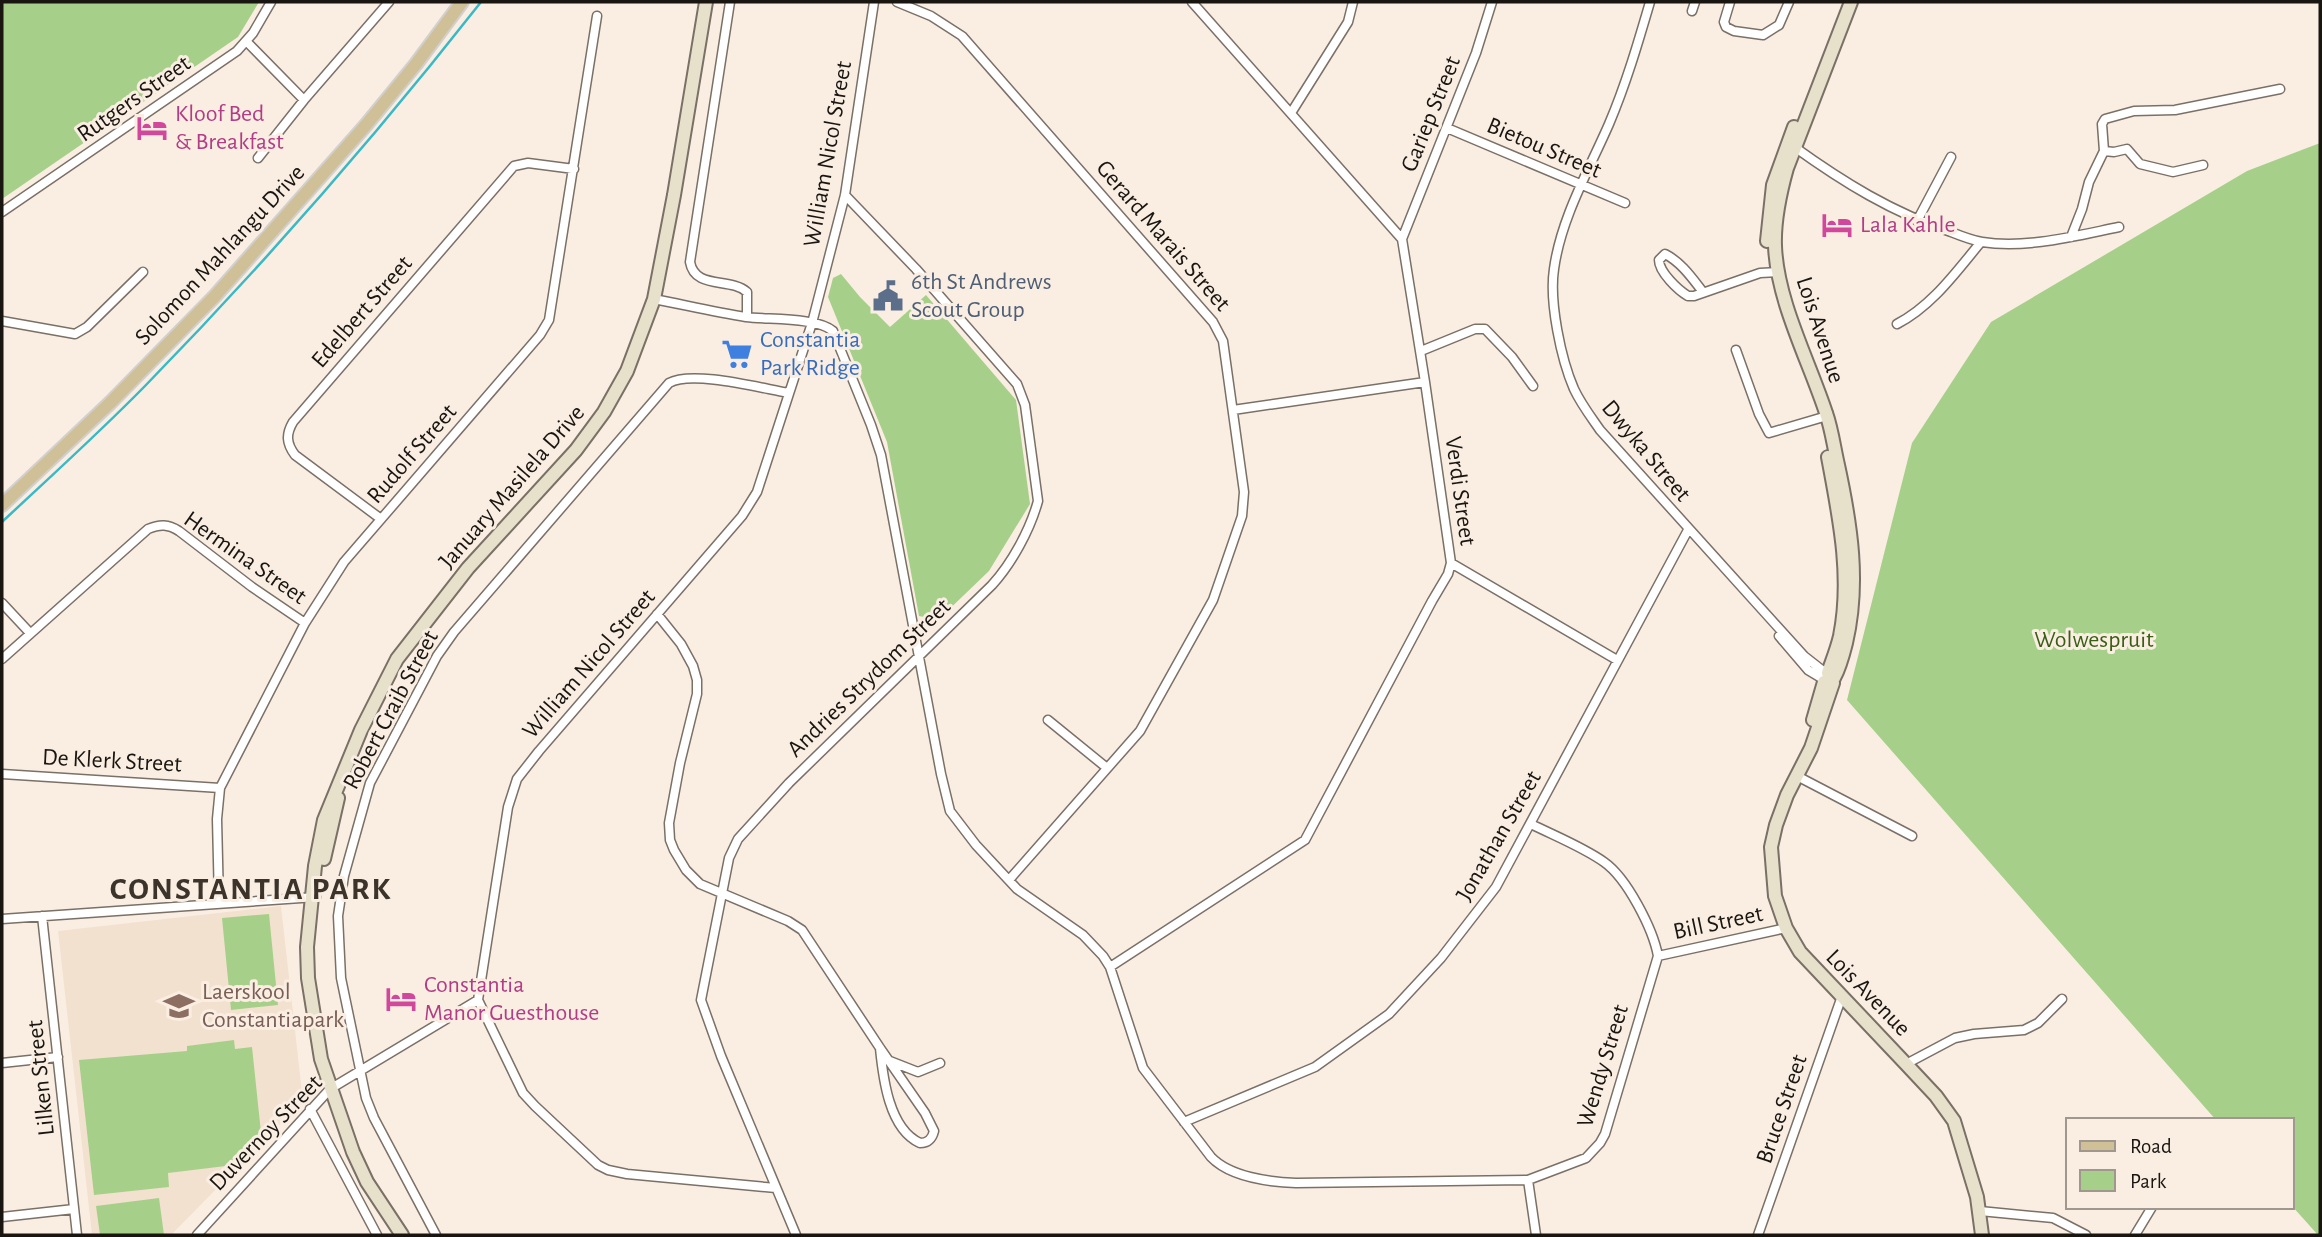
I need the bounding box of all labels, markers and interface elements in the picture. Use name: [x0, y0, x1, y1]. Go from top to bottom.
street label: Rutgers Street: [73, 51, 195, 147]
street label: Gariep Street: [1397, 52, 1465, 175]
street label: William Nicol Street: [800, 59, 856, 249]
place label: Kloof Bed & Breakfast: [175, 102, 284, 154]
hotel icon: Kloof Bed & Breakfast: [135, 111, 169, 145]
street label: Bietou Street: [1483, 113, 1605, 183]
street label: Gerard Marais Street: [1091, 156, 1235, 316]
street label: Solomon Mahlangu Drive: [131, 160, 309, 350]
hotel icon: Lala Kahle: [1820, 208, 1854, 242]
place label: Lala Kahle: [1860, 213, 1956, 237]
street label: Edelbert Street: [307, 251, 417, 373]
place label: 6th St Andrews Scout Group: [911, 270, 1052, 322]
street label: Lois Avenue: [1792, 274, 1848, 386]
public building icon: 6th St Andrews Scout Group: [871, 279, 905, 313]
place label: Constantia Park Ridge: [760, 328, 860, 380]
supermarket icon: Constantia Park Ridge: [720, 337, 754, 371]
street label: Dwyka Street: [1597, 396, 1695, 506]
street label: Rudolf Street: [363, 399, 462, 508]
street label: January Masilela Drive: [435, 401, 589, 573]
street label: Verdi Street: [1440, 435, 1480, 547]
street label: Hermina Street: [179, 507, 311, 609]
street label: William Nicol Street: [518, 585, 660, 743]
street label: Andries Strydom Street: [783, 594, 955, 762]
street label: Robert Craib Street: [339, 626, 443, 793]
park label: Wolwespruit: [2034, 628, 2154, 652]
street label: De Klerk Street: [42, 745, 183, 777]
street label: Jonathan Street: [1452, 767, 1546, 905]
district label: CONSTANTIA PARK: [110, 873, 392, 905]
street label: Bill Street: [1671, 902, 1765, 944]
street label: Lois Avenue: [1821, 945, 1915, 1041]
place label: Constantia Manor Guesthouse: [424, 973, 599, 1025]
place label: Laerskool Constantiapark: [202, 980, 344, 1032]
hotel icon: Constantia Manor Guesthouse: [384, 982, 418, 1016]
school or university icon: Laerskool Constantiapark: [162, 989, 196, 1023]
street label: Wendy Street: [1573, 1001, 1633, 1130]
street label: Lilken Street: [23, 1019, 59, 1137]
street label: Bruce Street: [1752, 1051, 1812, 1167]
street label: Duvernoy Street: [205, 1070, 327, 1196]
legend: [2066, 1118, 2294, 1209]
text: Road: [2130, 1136, 2172, 1157]
text: Park: [2130, 1171, 2167, 1192]

